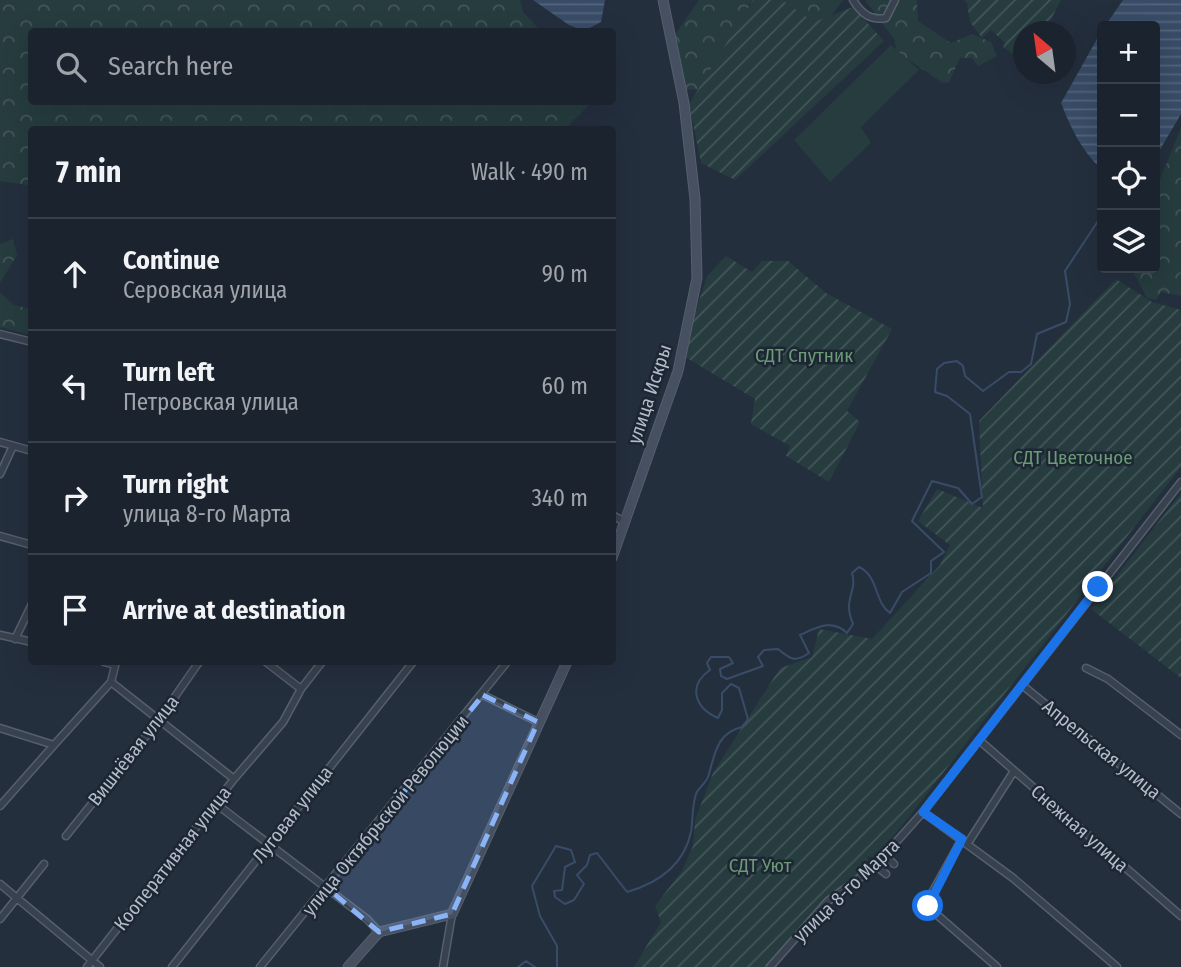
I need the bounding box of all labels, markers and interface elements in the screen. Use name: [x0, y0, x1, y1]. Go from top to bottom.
north arrow: [1013, 21, 1076, 84]
map controls: [1097, 21, 1160, 273]
button: +: [1097, 21, 1160, 84]
search box: [28, 28, 616, 105]
icon: search: [52, 48, 90, 86]
text: Search here: [108, 51, 233, 82]
button: −: [1097, 84, 1160, 147]
button: locate: [1097, 147, 1160, 210]
text: 7 min: [56, 154, 121, 190]
text: Walk · 490 m: [471, 158, 588, 186]
button: layers: [1097, 210, 1160, 273]
text: Continue: [123, 245, 220, 276]
icon: ahead: [56, 255, 94, 293]
text: 90 m: [542, 260, 588, 288]
text: Серовская улица: [123, 276, 287, 304]
street label: улица Искры: [623, 341, 676, 447]
park label: СДТ Спутник: [755, 344, 853, 367]
text: Turn left: [123, 357, 215, 388]
icon: left: [56, 367, 94, 405]
text: 60 m: [542, 372, 588, 400]
text: Петровская улица: [123, 388, 299, 416]
park label: СДТ Цветочное: [1013, 446, 1133, 469]
text: Turn right: [123, 469, 229, 500]
icon: right: [56, 479, 94, 517]
text: 340 m: [532, 484, 588, 512]
text: улица 8-го Марта: [123, 500, 291, 528]
route end: [1082, 571, 1113, 602]
icon: arrive: [56, 591, 94, 629]
text: Arrive at destination: [123, 595, 346, 626]
street label: Вишнёвая улица: [83, 690, 184, 810]
street label: Апрельская улица: [1038, 695, 1165, 804]
street label: улица Октябрьской Революции: [297, 710, 474, 920]
street label: Луговая улица: [247, 761, 337, 867]
street label: Снежная улица: [1026, 780, 1133, 877]
street label: Кооперативная улица: [109, 782, 236, 935]
street label: улица 8-го Марта: [788, 834, 904, 947]
park label: СДТ Уют: [729, 854, 792, 877]
route start: [912, 890, 943, 921]

